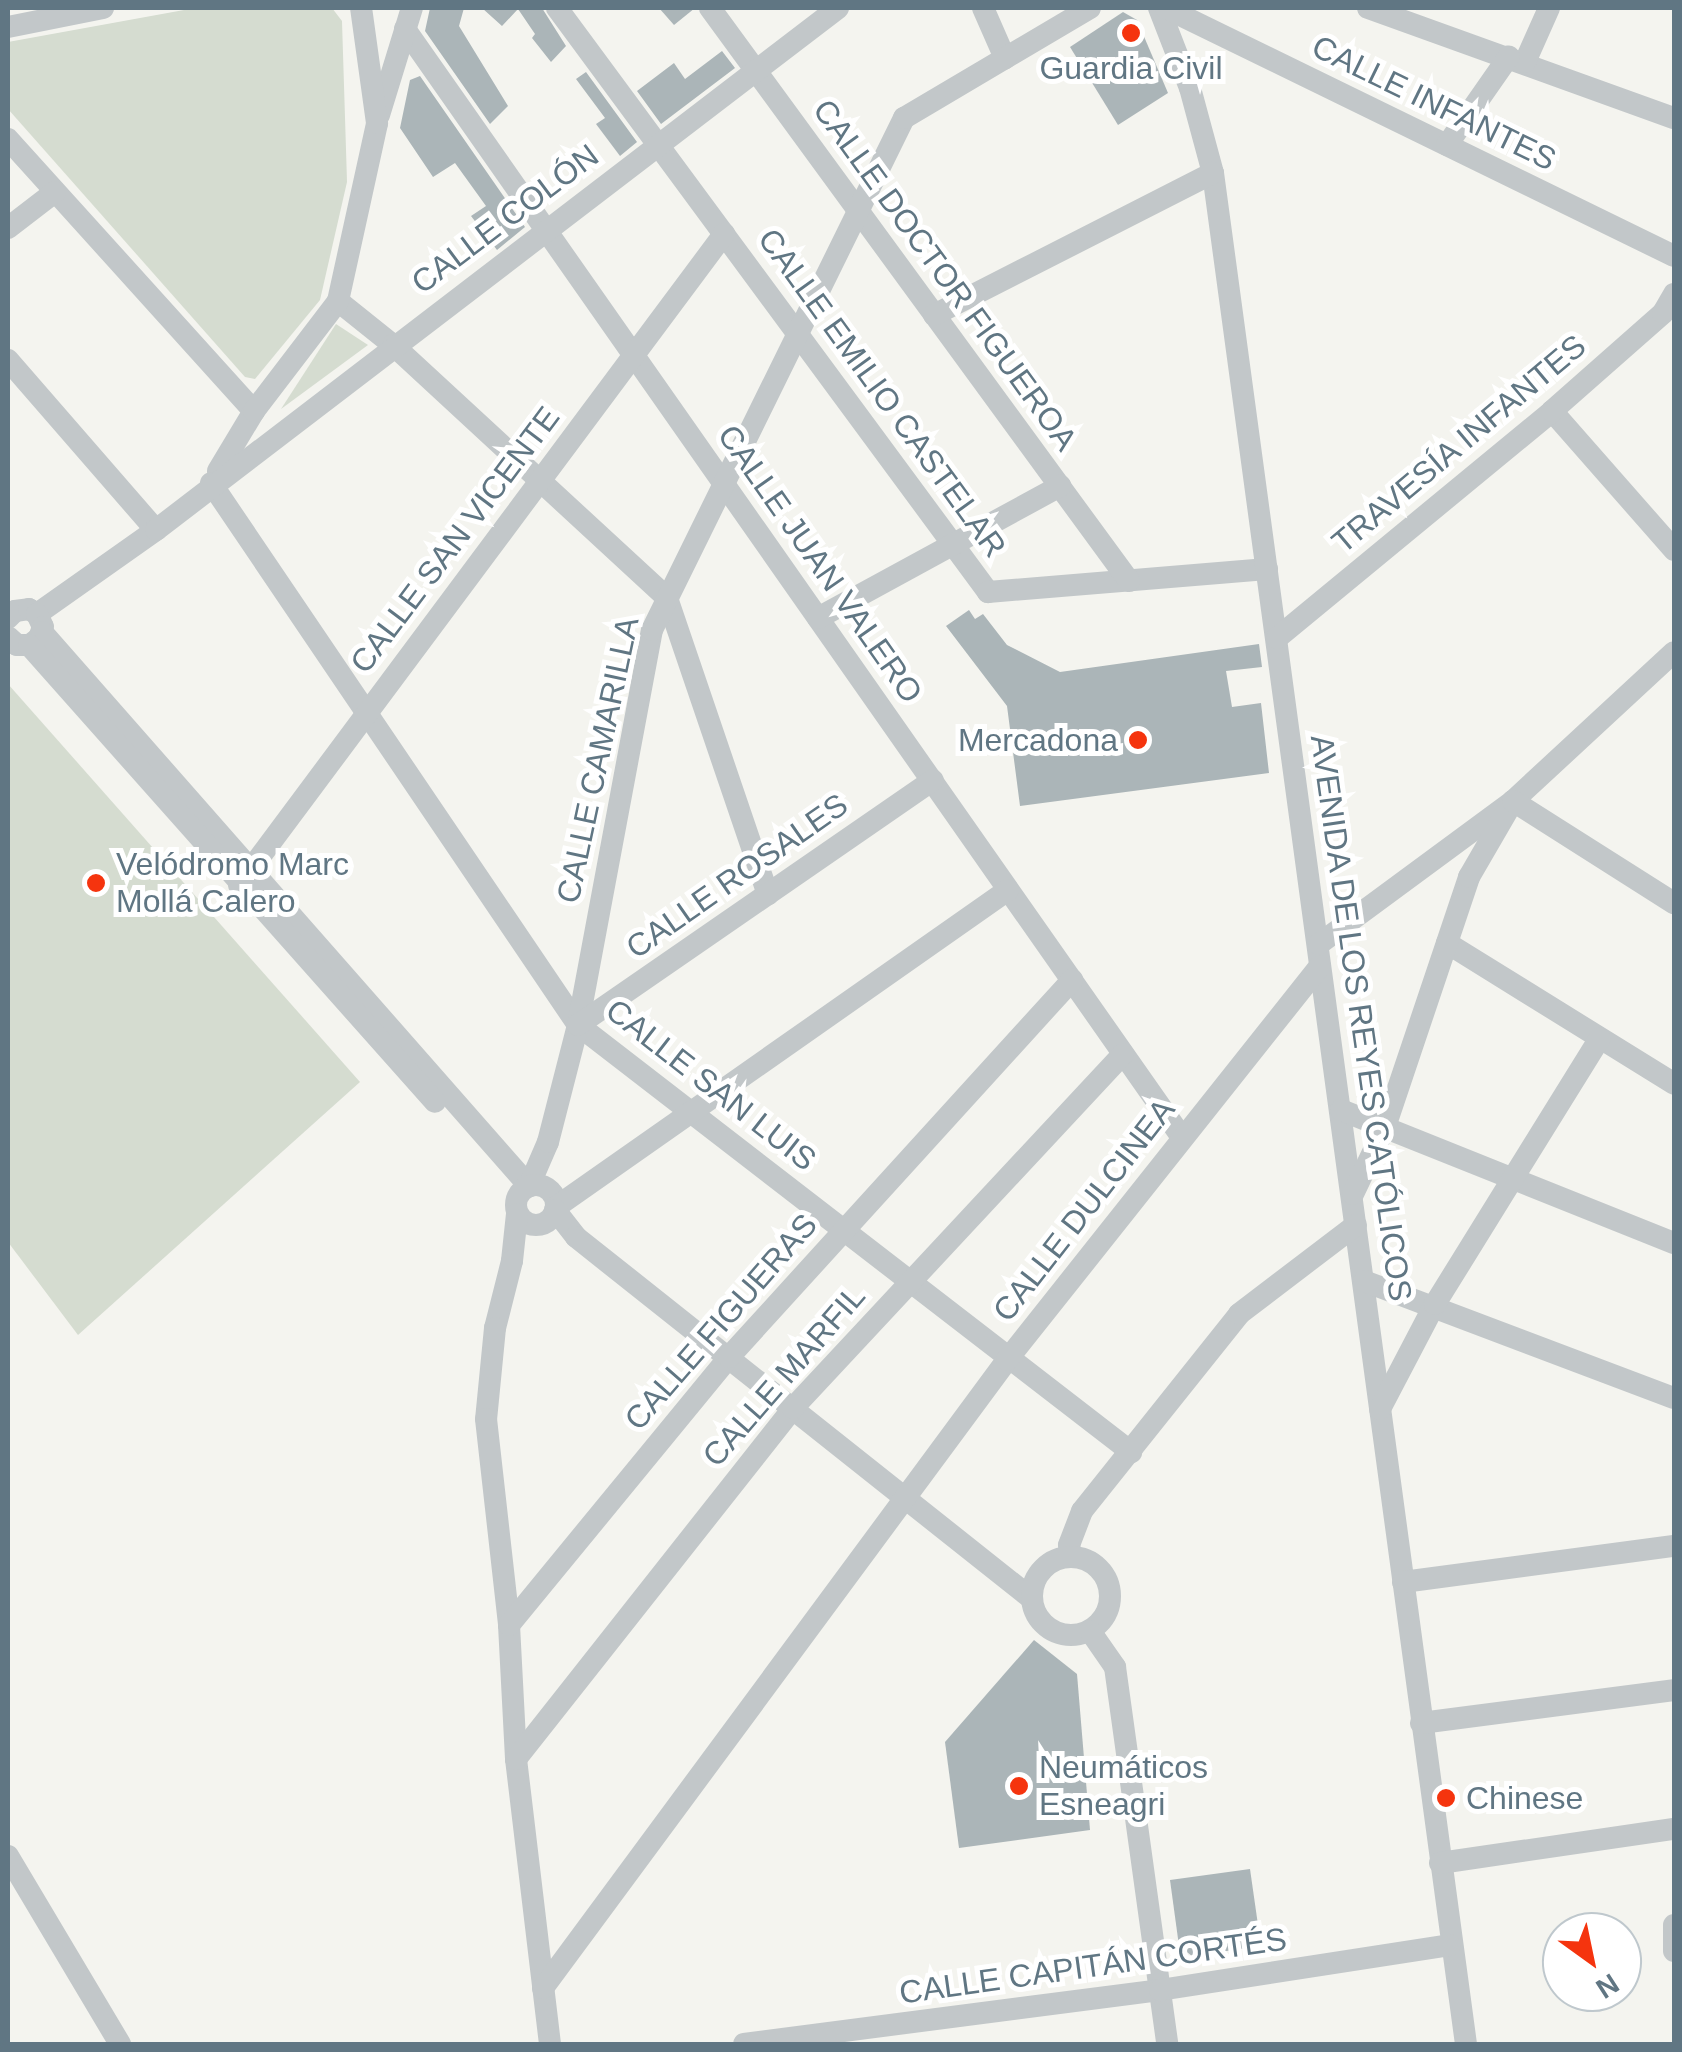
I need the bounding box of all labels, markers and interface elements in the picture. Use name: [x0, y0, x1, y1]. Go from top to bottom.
marker: Guardia Civil: [1120, 22, 1142, 44]
street label: CALLE INFANTES: [1306, 27, 1562, 179]
place label: Guardia Civil: [1039, 49, 1223, 87]
street label: CALLE DOCTOR FIGUEROA: [805, 92, 1085, 458]
street label: CALLE COLÓN: [404, 136, 606, 302]
street label: CALLE EMILIO CASTELAR: [750, 221, 1014, 565]
street label: TRAVESÍA INFANTES: [1324, 326, 1594, 562]
street label: CALLE SAN VICENTE: [342, 399, 568, 681]
street label: CALLE JUAN VALERO: [710, 418, 930, 710]
street label: CALLE CAMARILLA: [549, 613, 647, 907]
place label: Mercadona: [958, 721, 1118, 759]
marker: Mercadona: [1127, 729, 1149, 751]
street label: AVENIDA DE LOS REYES CATÓLICOS: [1302, 732, 1420, 1304]
street label: CALLE ROSALES: [619, 785, 855, 967]
place label: Velódromo Marc Mollá Calero: [116, 846, 349, 921]
marker: Velódromo Marc Mollá Calero: [85, 872, 107, 894]
street label: CALLE SAN LUIS: [598, 991, 824, 1179]
street label: CALLE DULCINEA: [985, 1091, 1183, 1329]
street label: CALLE FIGUERAS: [617, 1206, 825, 1438]
street label: CALLE MARFIL: [695, 1278, 873, 1474]
place label: Neumáticos Esneagri: [1039, 1749, 1208, 1824]
marker: Neumáticos Esneagri: [1008, 1775, 1030, 1797]
place label: Chinese: [1466, 1779, 1583, 1817]
marker: Chinese: [1435, 1787, 1457, 1809]
north arrow: [1542, 1912, 1642, 2012]
street label: CALLE CAPITÁN CORTÉS: [897, 1920, 1289, 2012]
text: N: [1591, 1967, 1624, 2004]

